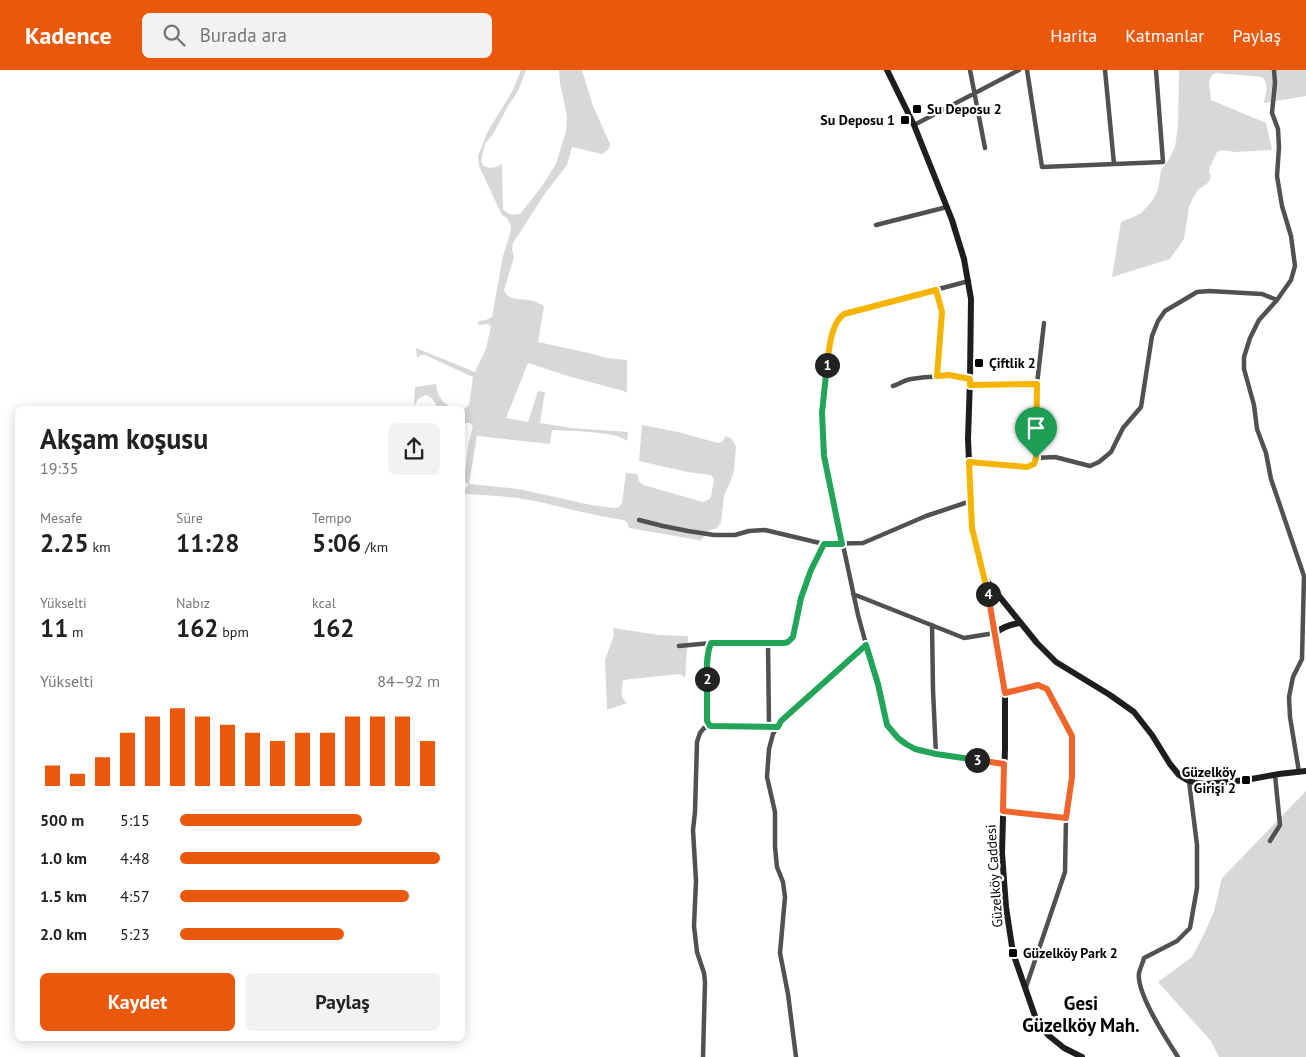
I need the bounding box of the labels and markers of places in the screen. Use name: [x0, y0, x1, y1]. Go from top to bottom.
place label: Su Deposu 2: [927, 100, 1002, 118]
marker: Su Deposu 2: [911, 103, 923, 115]
place label: Su Deposu 1: [820, 111, 895, 129]
marker: Su Deposu 1: [899, 114, 911, 126]
pin: 1: [814, 352, 840, 378]
place label: Çiftlik 2: [989, 354, 1036, 372]
marker: Çiftlik 2: [973, 357, 985, 369]
pin: [1015, 407, 1057, 458]
pin: 4: [976, 582, 1000, 606]
pin: 2: [694, 666, 720, 692]
pin: 3: [964, 748, 990, 772]
place label: Güzelköy Girişi 2: [1182, 763, 1236, 797]
marker: Güzelköy Girişi 2: [1240, 774, 1252, 786]
place label: Güzelköy Park 2: [1023, 944, 1118, 962]
marker: Güzelköy Park 2: [1007, 947, 1019, 959]

